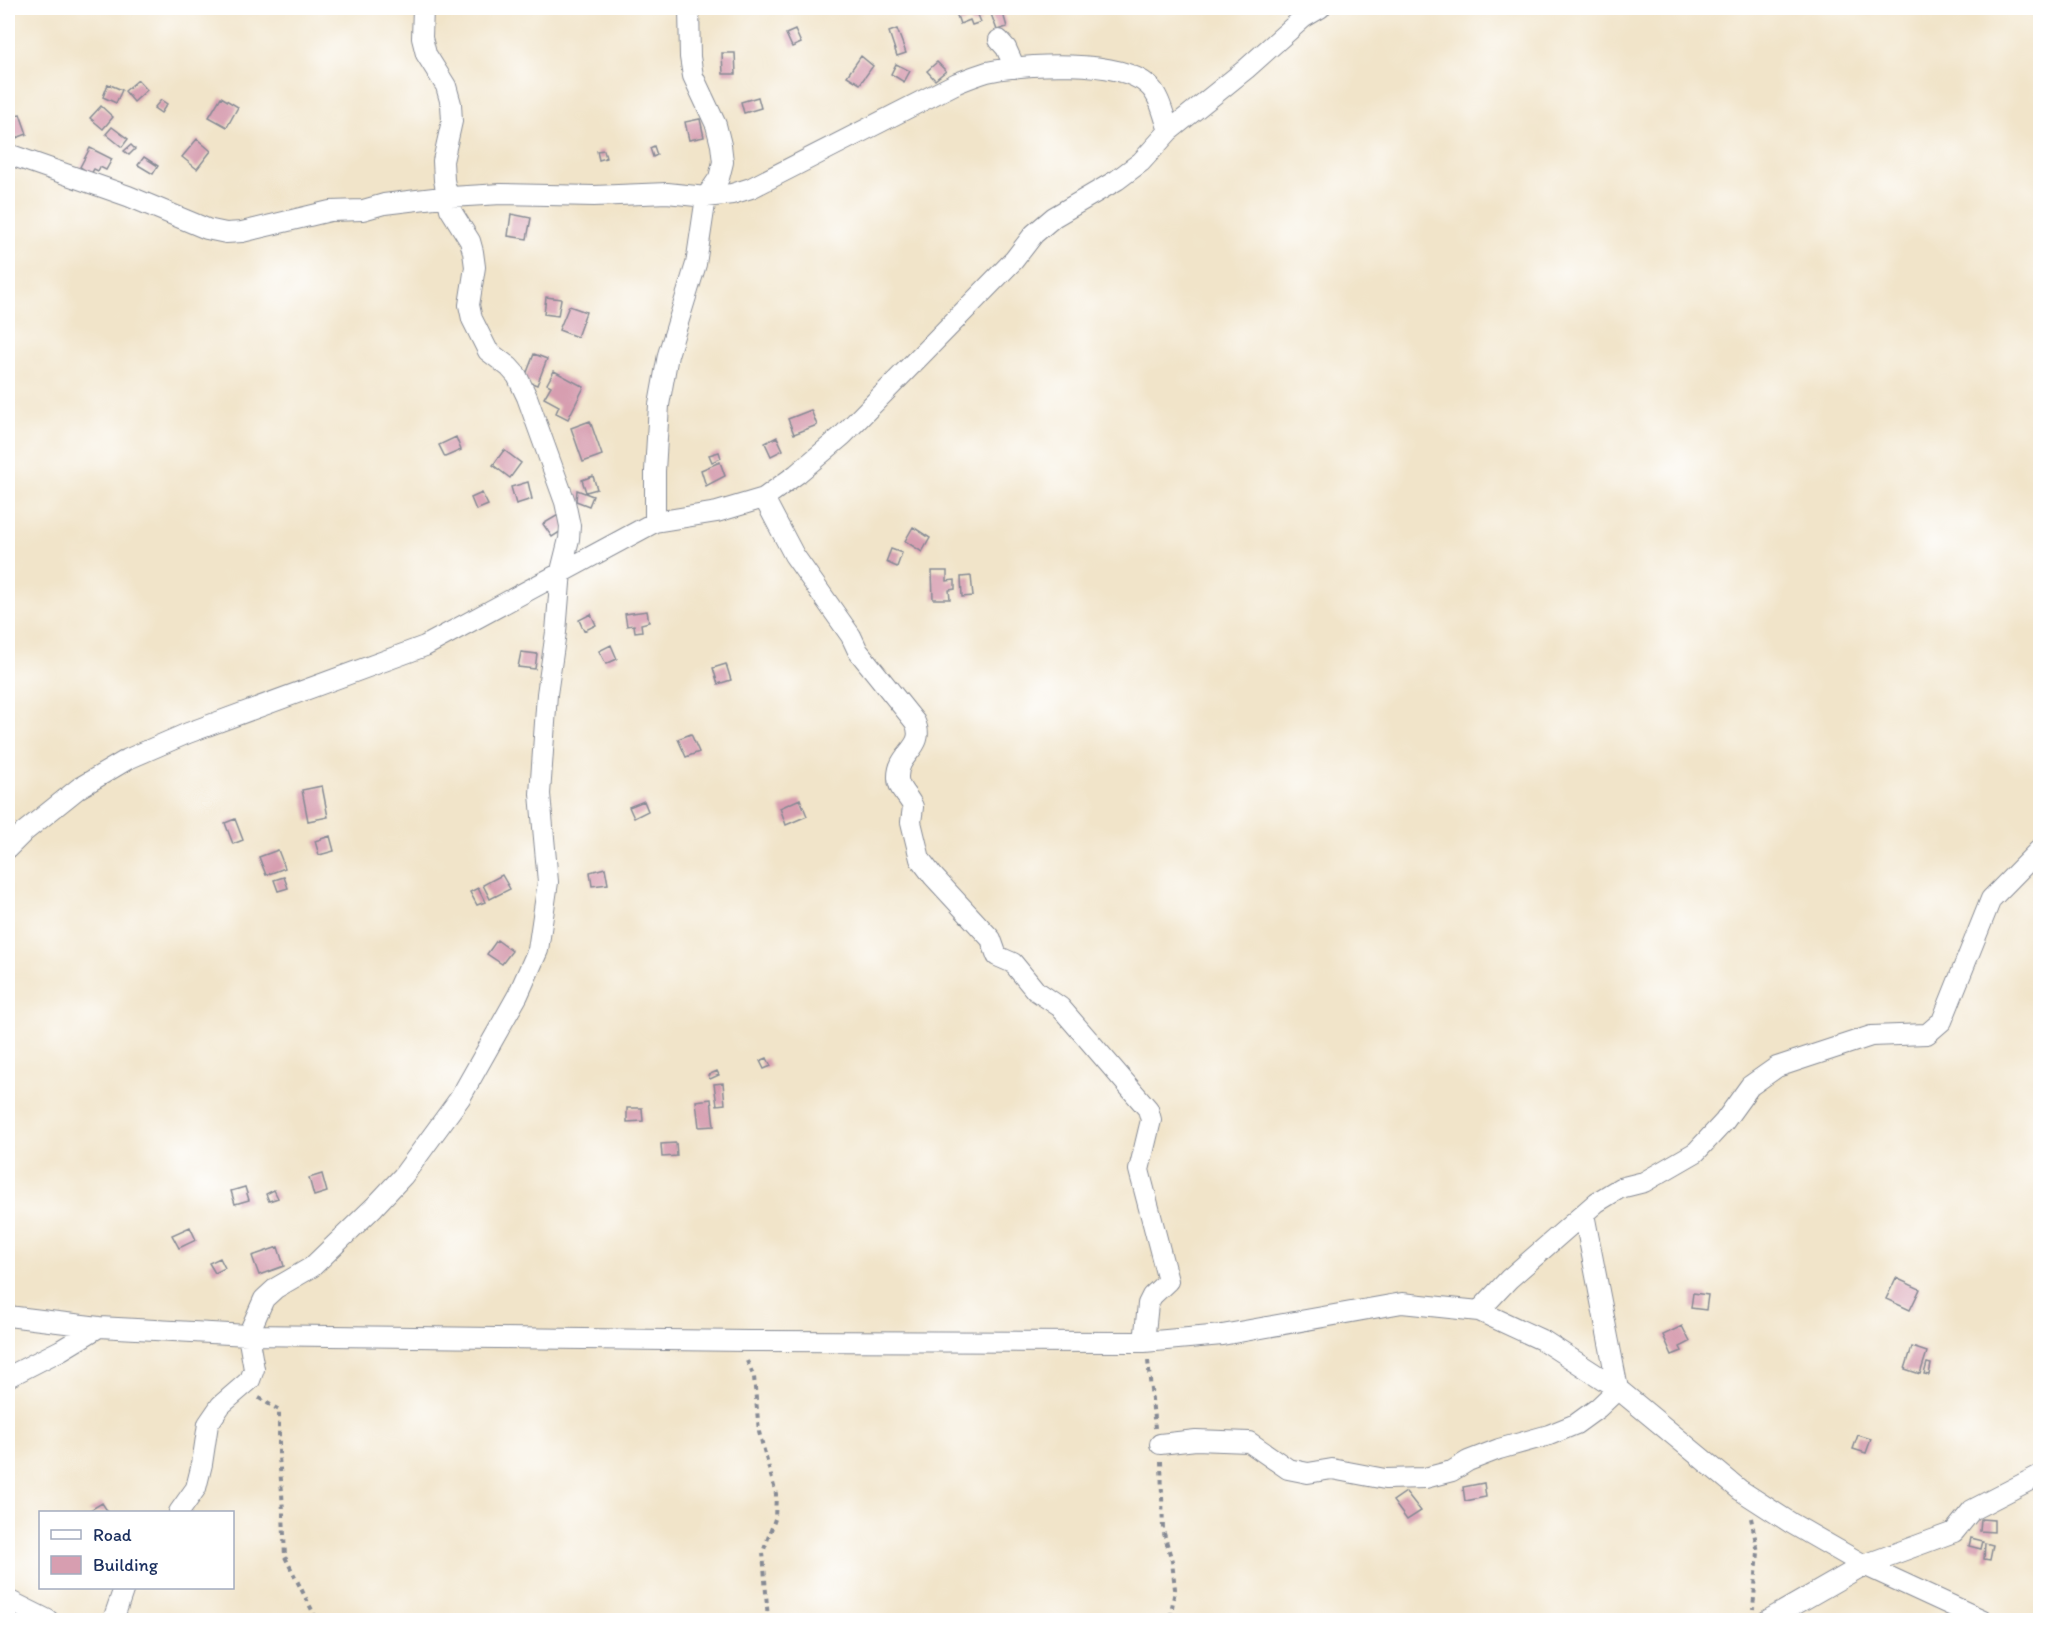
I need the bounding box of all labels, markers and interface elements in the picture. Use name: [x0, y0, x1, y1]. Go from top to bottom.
legend: [39, 1511, 234, 1589]
text: Road: [93, 1524, 132, 1546]
text: Building: [93, 1554, 159, 1576]

